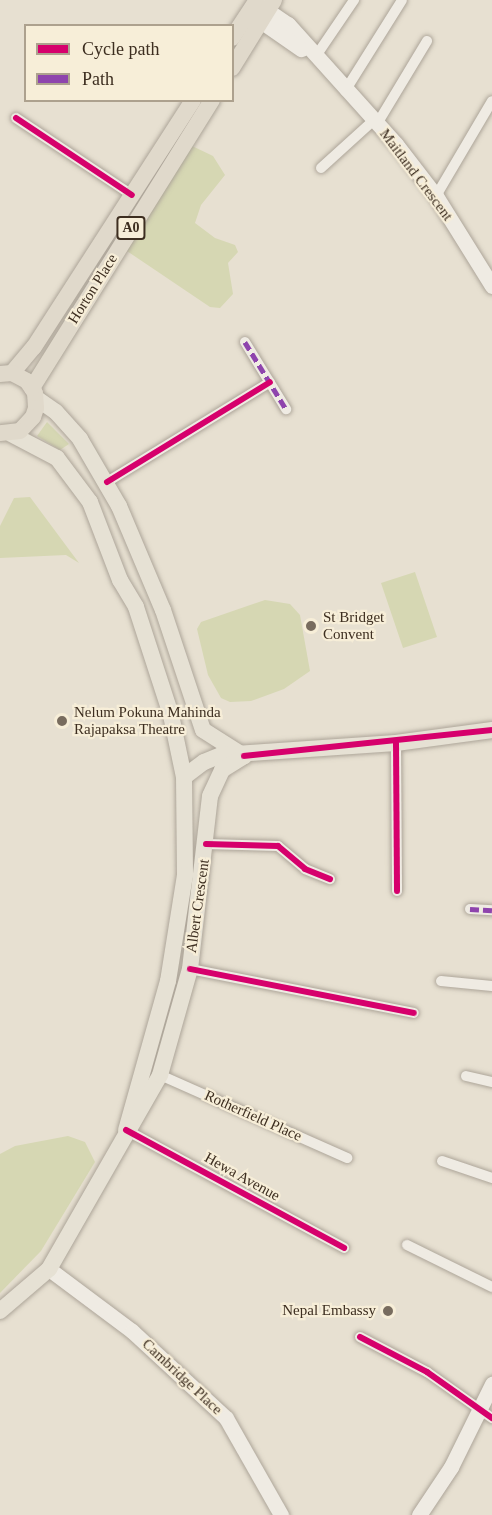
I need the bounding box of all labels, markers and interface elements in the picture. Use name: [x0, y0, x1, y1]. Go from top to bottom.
legend: [24, 24, 234, 102]
text: Cycle path: [82, 39, 159, 59]
text: Path: [82, 69, 114, 89]
street label: Maitland Crescent: [376, 126, 456, 224]
road number: A0: [116, 217, 146, 239]
street label: Horton Place: [65, 251, 121, 327]
place label: St Bridget Convent: [323, 608, 384, 643]
marker: St Bridget Convent: [304, 619, 318, 633]
place label: Nelum Pokuna Mahinda Rajapaksa Theatre: [74, 703, 221, 738]
marker: Nelum Pokuna Mahinda Rajapaksa Theatre: [55, 714, 69, 728]
street label: Albert Crescent: [183, 858, 213, 954]
street label: Rotherfield Place: [202, 1087, 304, 1145]
street label: Hewa Avenue: [201, 1149, 283, 1205]
place label: Nepal Embassy: [282, 1302, 376, 1320]
marker: Nepal Embassy: [381, 1304, 395, 1318]
street label: Cambridge Place: [138, 1335, 226, 1419]

